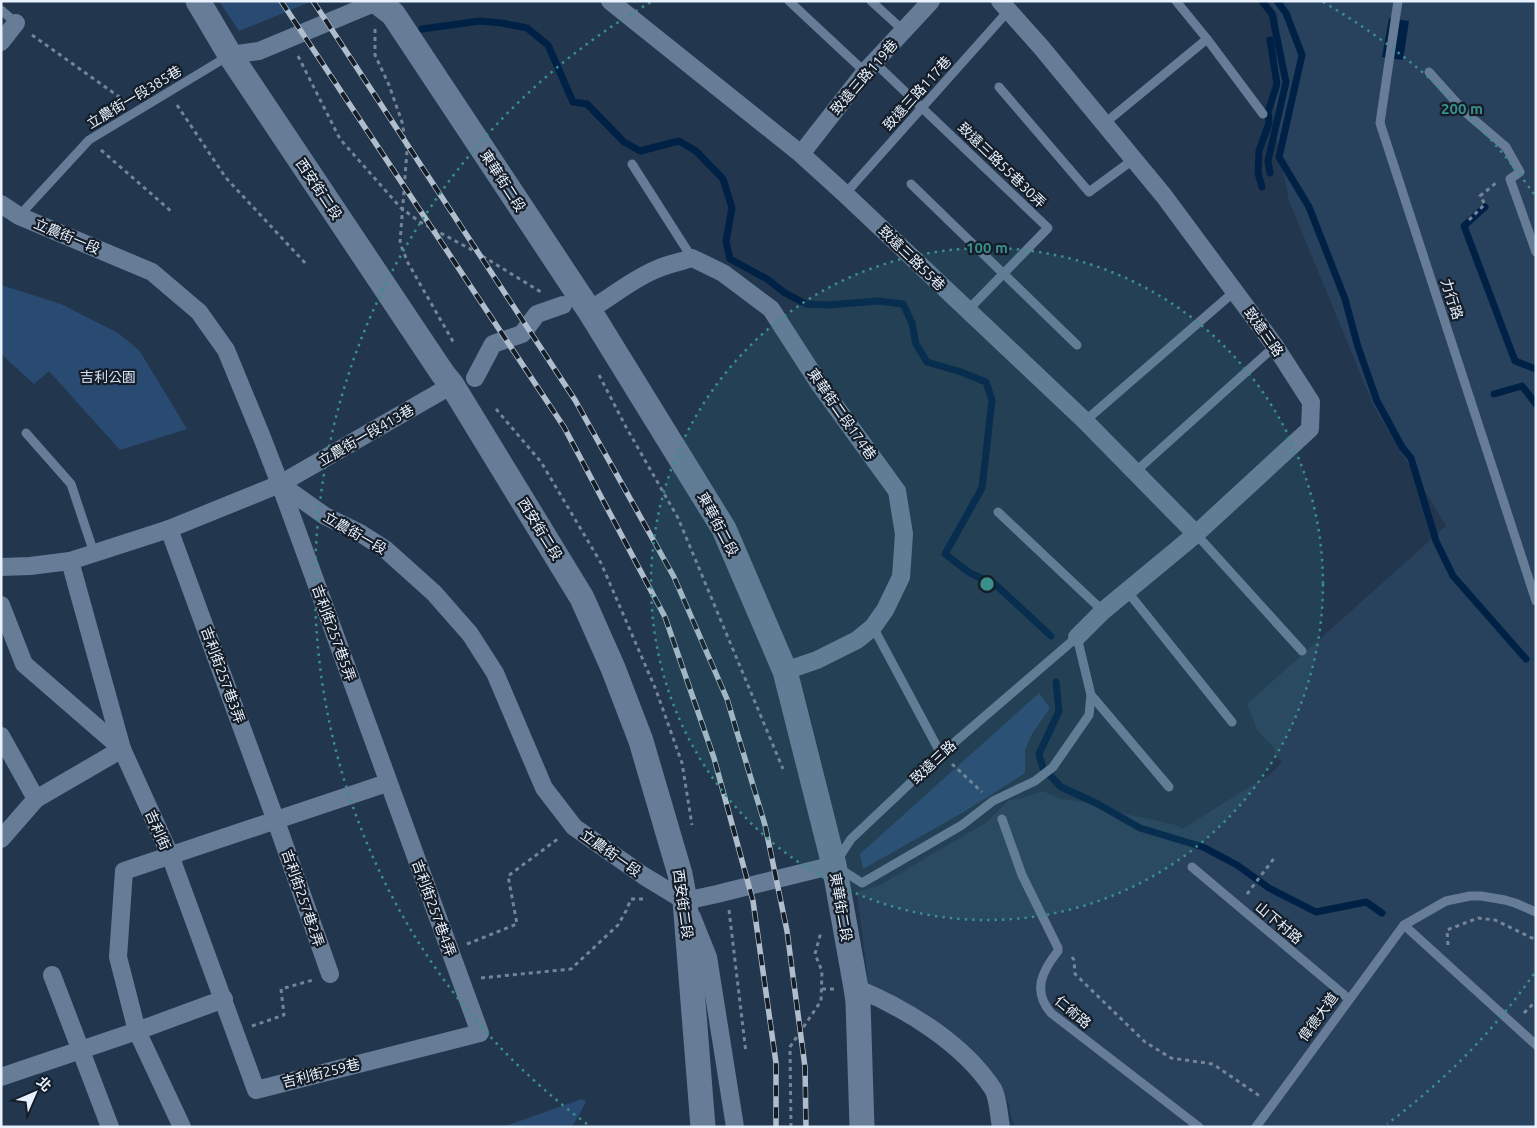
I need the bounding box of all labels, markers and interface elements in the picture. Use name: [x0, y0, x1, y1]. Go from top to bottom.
street label: 致遠三路119巷: [827, 36, 901, 118]
street label: 致遠三路117巷: [880, 53, 954, 133]
street label: 立農街一段385巷: [84, 62, 184, 132]
text: 200 m: [1441, 100, 1483, 117]
street label: 致遠三路55巷30弄: [955, 119, 1049, 211]
street label: 東華街二段: [477, 147, 529, 215]
street label: 西安街二段: [293, 156, 345, 222]
street label: 立農街一段: [32, 215, 102, 257]
street label: 致遠三路55巷: [876, 222, 948, 294]
text: 100 m: [966, 239, 1008, 256]
street label: 力行路: [1438, 277, 1466, 321]
street label: 致遠三路: [1241, 304, 1287, 360]
street label: 東華街二段174巷: [805, 365, 879, 463]
park label: 吉利公園: [80, 369, 136, 385]
street label: 立農街一段413巷: [315, 401, 417, 469]
street label: 東華街二段: [695, 489, 741, 559]
street label: 西安街二段: [515, 495, 565, 563]
street label: 立農街一段: [321, 509, 389, 557]
centre of rings: [978, 575, 996, 593]
street label: 吉利街257巷5弄: [309, 583, 359, 683]
street label: 吉利街257巷3弄: [198, 625, 248, 725]
street label: 致遠三路: [907, 737, 959, 787]
street label: 吉利街: [142, 808, 174, 852]
street label: 立農街一段: [578, 826, 644, 880]
street label: 吉利街257巷2弄: [279, 847, 327, 949]
street label: 吉利街257巷4弄: [409, 858, 459, 958]
street label: 西安街二段: [670, 868, 696, 940]
street label: 東華街二段: [827, 871, 855, 943]
street label: 山下村路: [1252, 899, 1306, 947]
street label: 偉德大道: [1295, 990, 1341, 1044]
street label: 仁術路: [1052, 992, 1094, 1032]
street label: 吉利街259巷: [280, 1056, 362, 1090]
north arrow: [10, 1068, 60, 1118]
text: 北: [34, 1073, 55, 1094]

